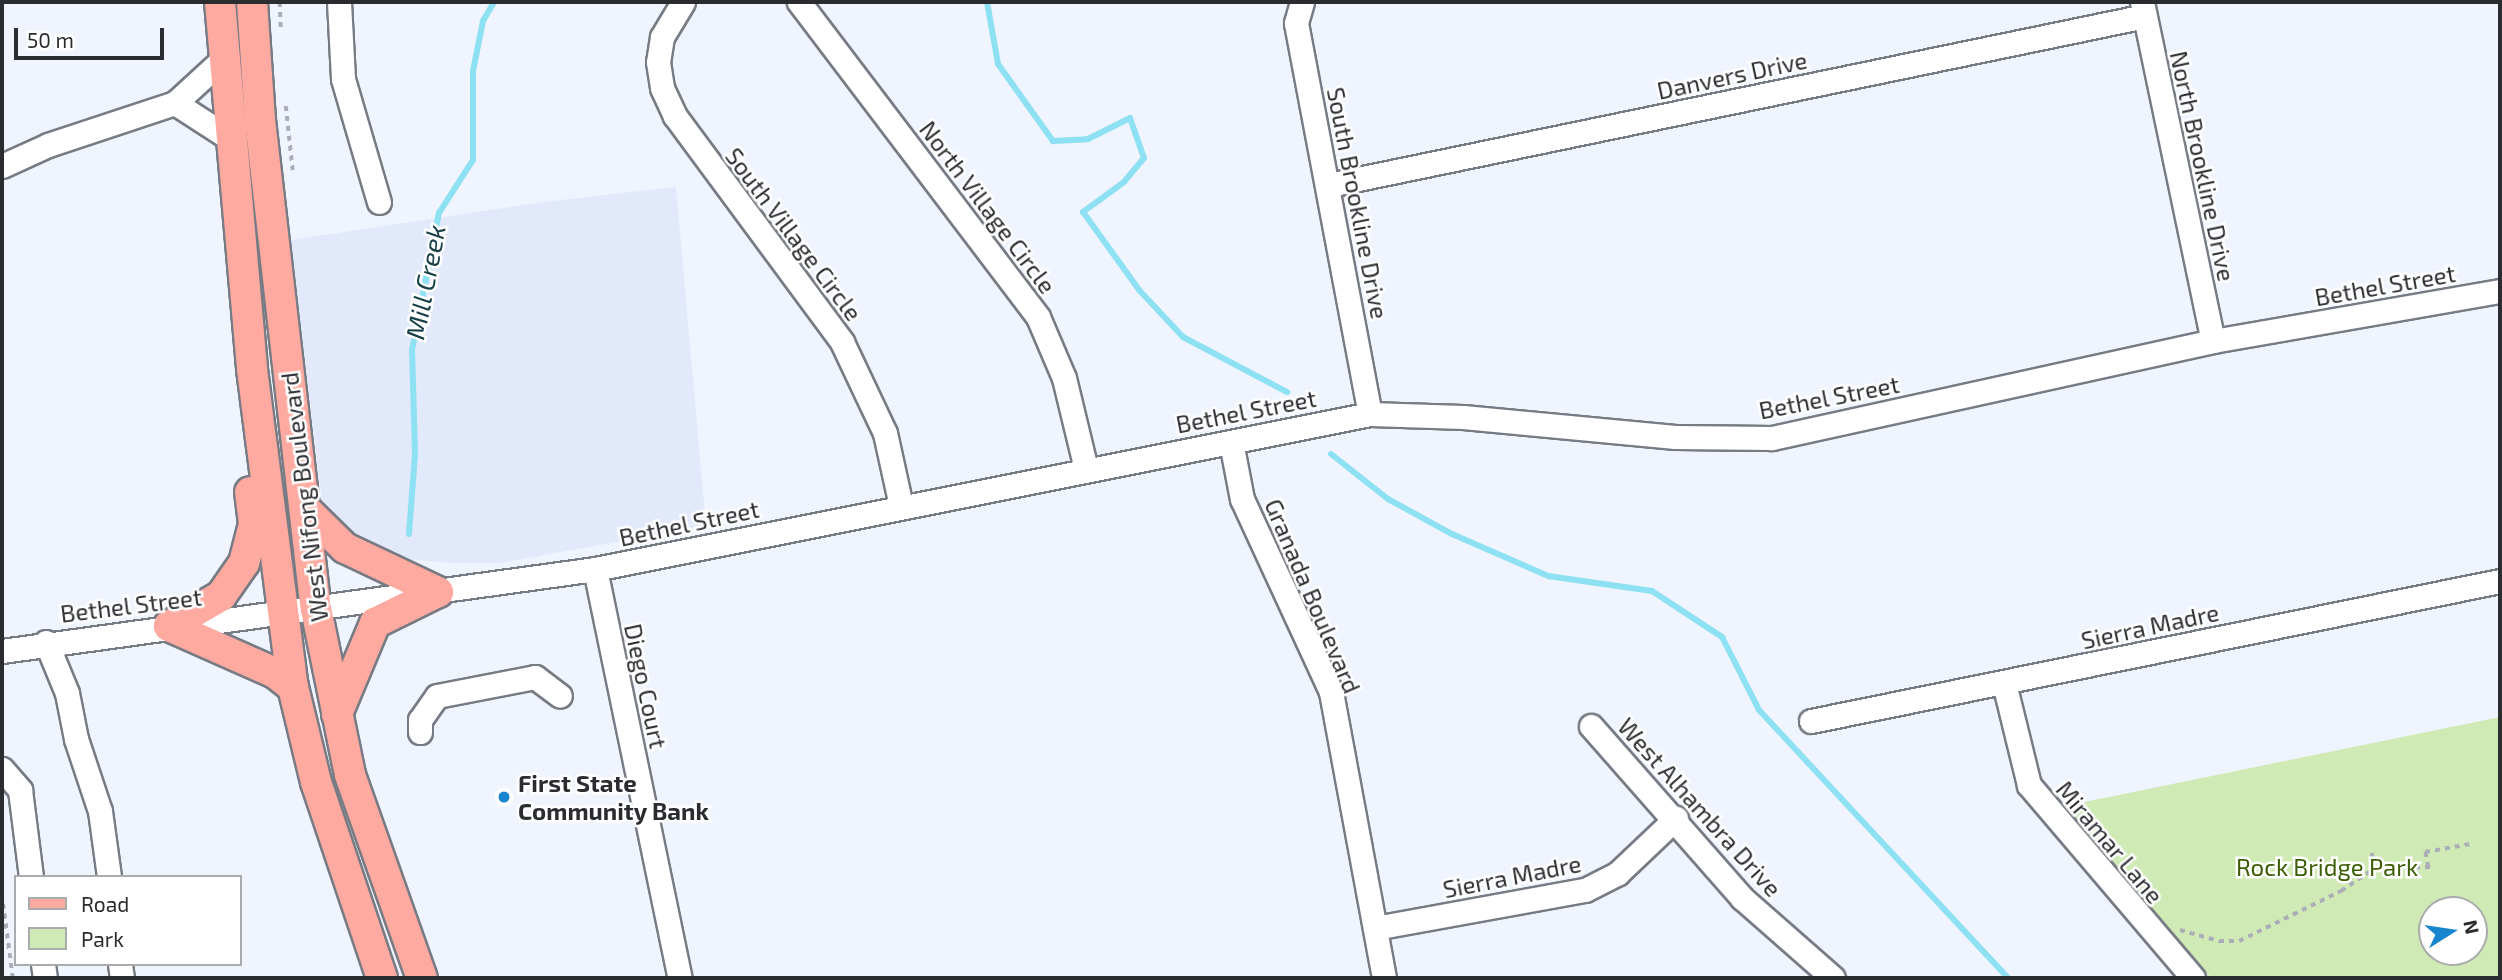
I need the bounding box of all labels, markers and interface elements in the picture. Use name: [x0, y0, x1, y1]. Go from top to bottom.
scale bar: [18, 14, 168, 58]
text: 50 m: [27, 27, 74, 52]
street label: Danvers Drive: [1654, 45, 1810, 105]
street label: North Brookline Drive: [2165, 48, 2241, 284]
street label: South Brookline Drive: [1321, 85, 1395, 321]
street label: North Village Circle: [914, 115, 1062, 299]
street label: South Village Circle: [719, 142, 869, 326]
water label: Mill Creek: [399, 222, 451, 342]
street label: Bethel Street: [2312, 258, 2458, 312]
street label: Bethel Street: [1756, 369, 1902, 425]
street label: West Nifong Boulevard: [274, 371, 334, 623]
street label: Bethel Street: [1173, 383, 1319, 439]
street label: Bethel Street: [616, 494, 762, 552]
street label: Granada Boulevard: [1259, 494, 1367, 698]
street label: Bethel Street: [58, 582, 204, 628]
street label: Sierra Madre: [2078, 597, 2222, 655]
street label: Diego Court: [619, 621, 673, 751]
street label: West Alhambra Drive: [1612, 712, 1788, 902]
place label: First State Community Bank: [518, 769, 709, 825]
street label: Miramar Lane: [2050, 775, 2170, 909]
marker: First State Community Bank: [496, 789, 512, 805]
street label: Sierra Madre: [1440, 848, 1584, 904]
park label: Rock Bridge Park: [2236, 853, 2418, 881]
legend: [14, 875, 242, 966]
text: Road: [81, 891, 129, 916]
north arrow: [2418, 896, 2488, 966]
text: N: [2459, 918, 2485, 936]
text: Park: [81, 926, 124, 951]

